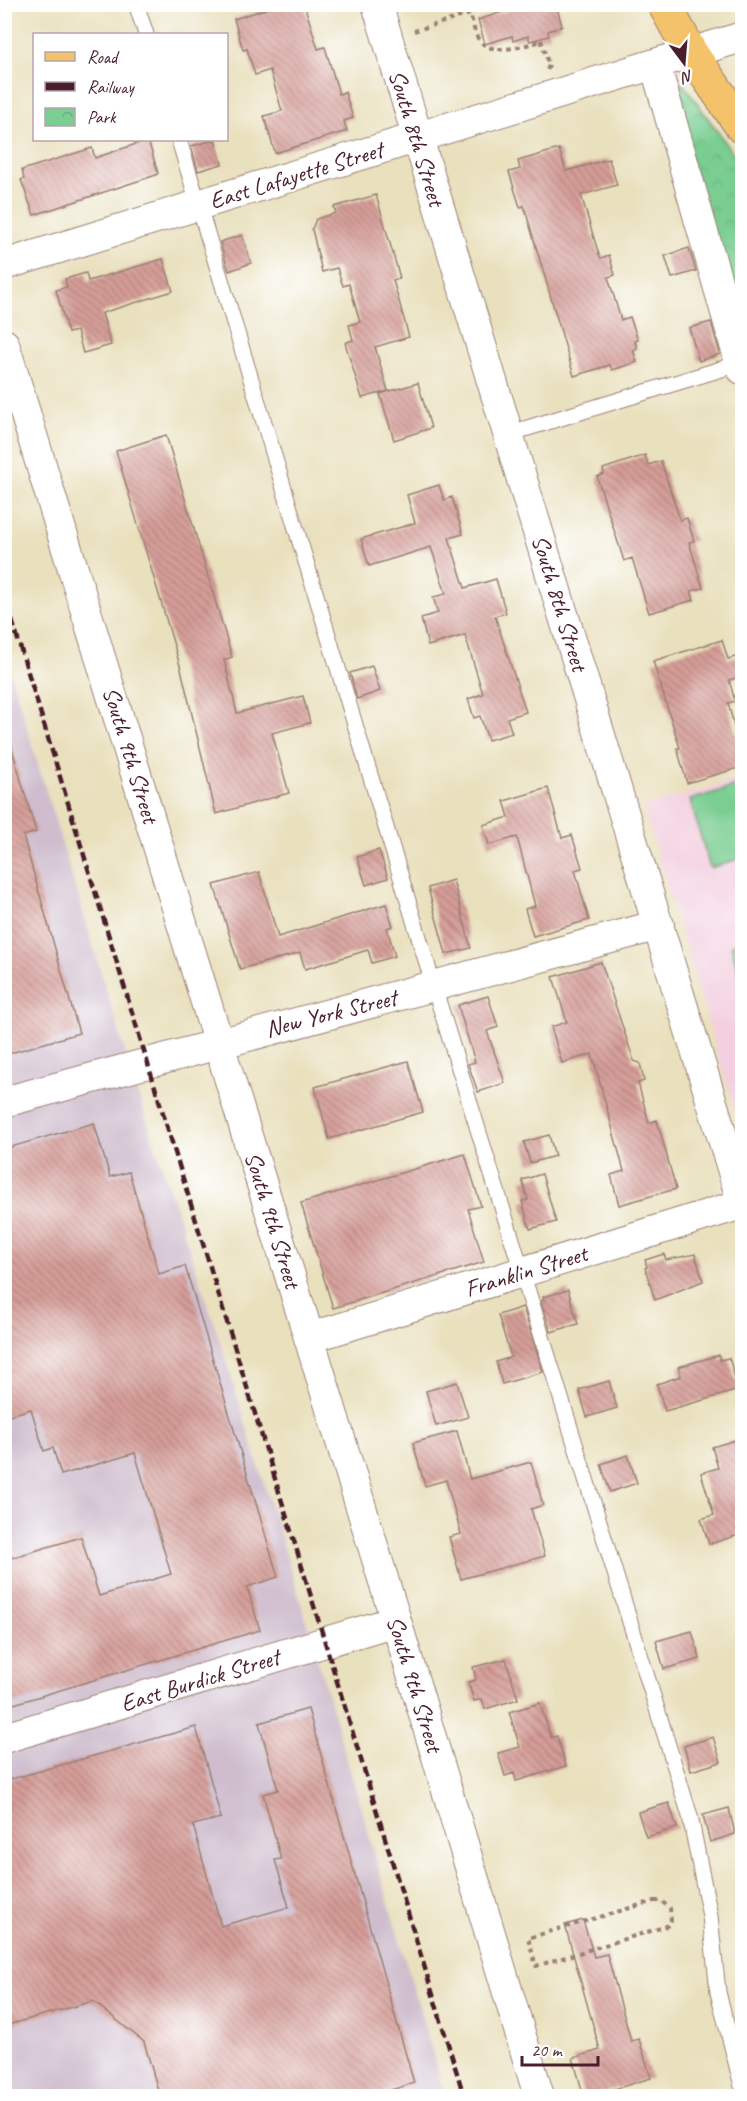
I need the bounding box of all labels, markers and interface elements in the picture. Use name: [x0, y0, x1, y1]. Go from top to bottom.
legend: [33, 33, 228, 141]
north arrow: [654, 33, 714, 93]
text: Road: [87, 46, 120, 68]
text: N: [677, 65, 695, 88]
street label: South 8th Street: [382, 66, 453, 212]
text: Railway: [87, 76, 135, 98]
text: Park: [87, 106, 117, 128]
street label: East Lafayette Street: [206, 133, 389, 216]
street label: South 8th Street: [525, 531, 596, 677]
street label: South 9th Street: [96, 683, 167, 829]
street label: New York Street: [262, 981, 403, 1044]
street label: South 9th Street: [238, 1148, 309, 1294]
street label: Franklin Street: [461, 1238, 593, 1304]
street label: South 9th Street: [380, 1612, 451, 1758]
street label: East Burdick Street: [117, 1641, 286, 1718]
scale bar: [522, 2029, 598, 2067]
text: 20 m: [531, 2039, 564, 2061]

